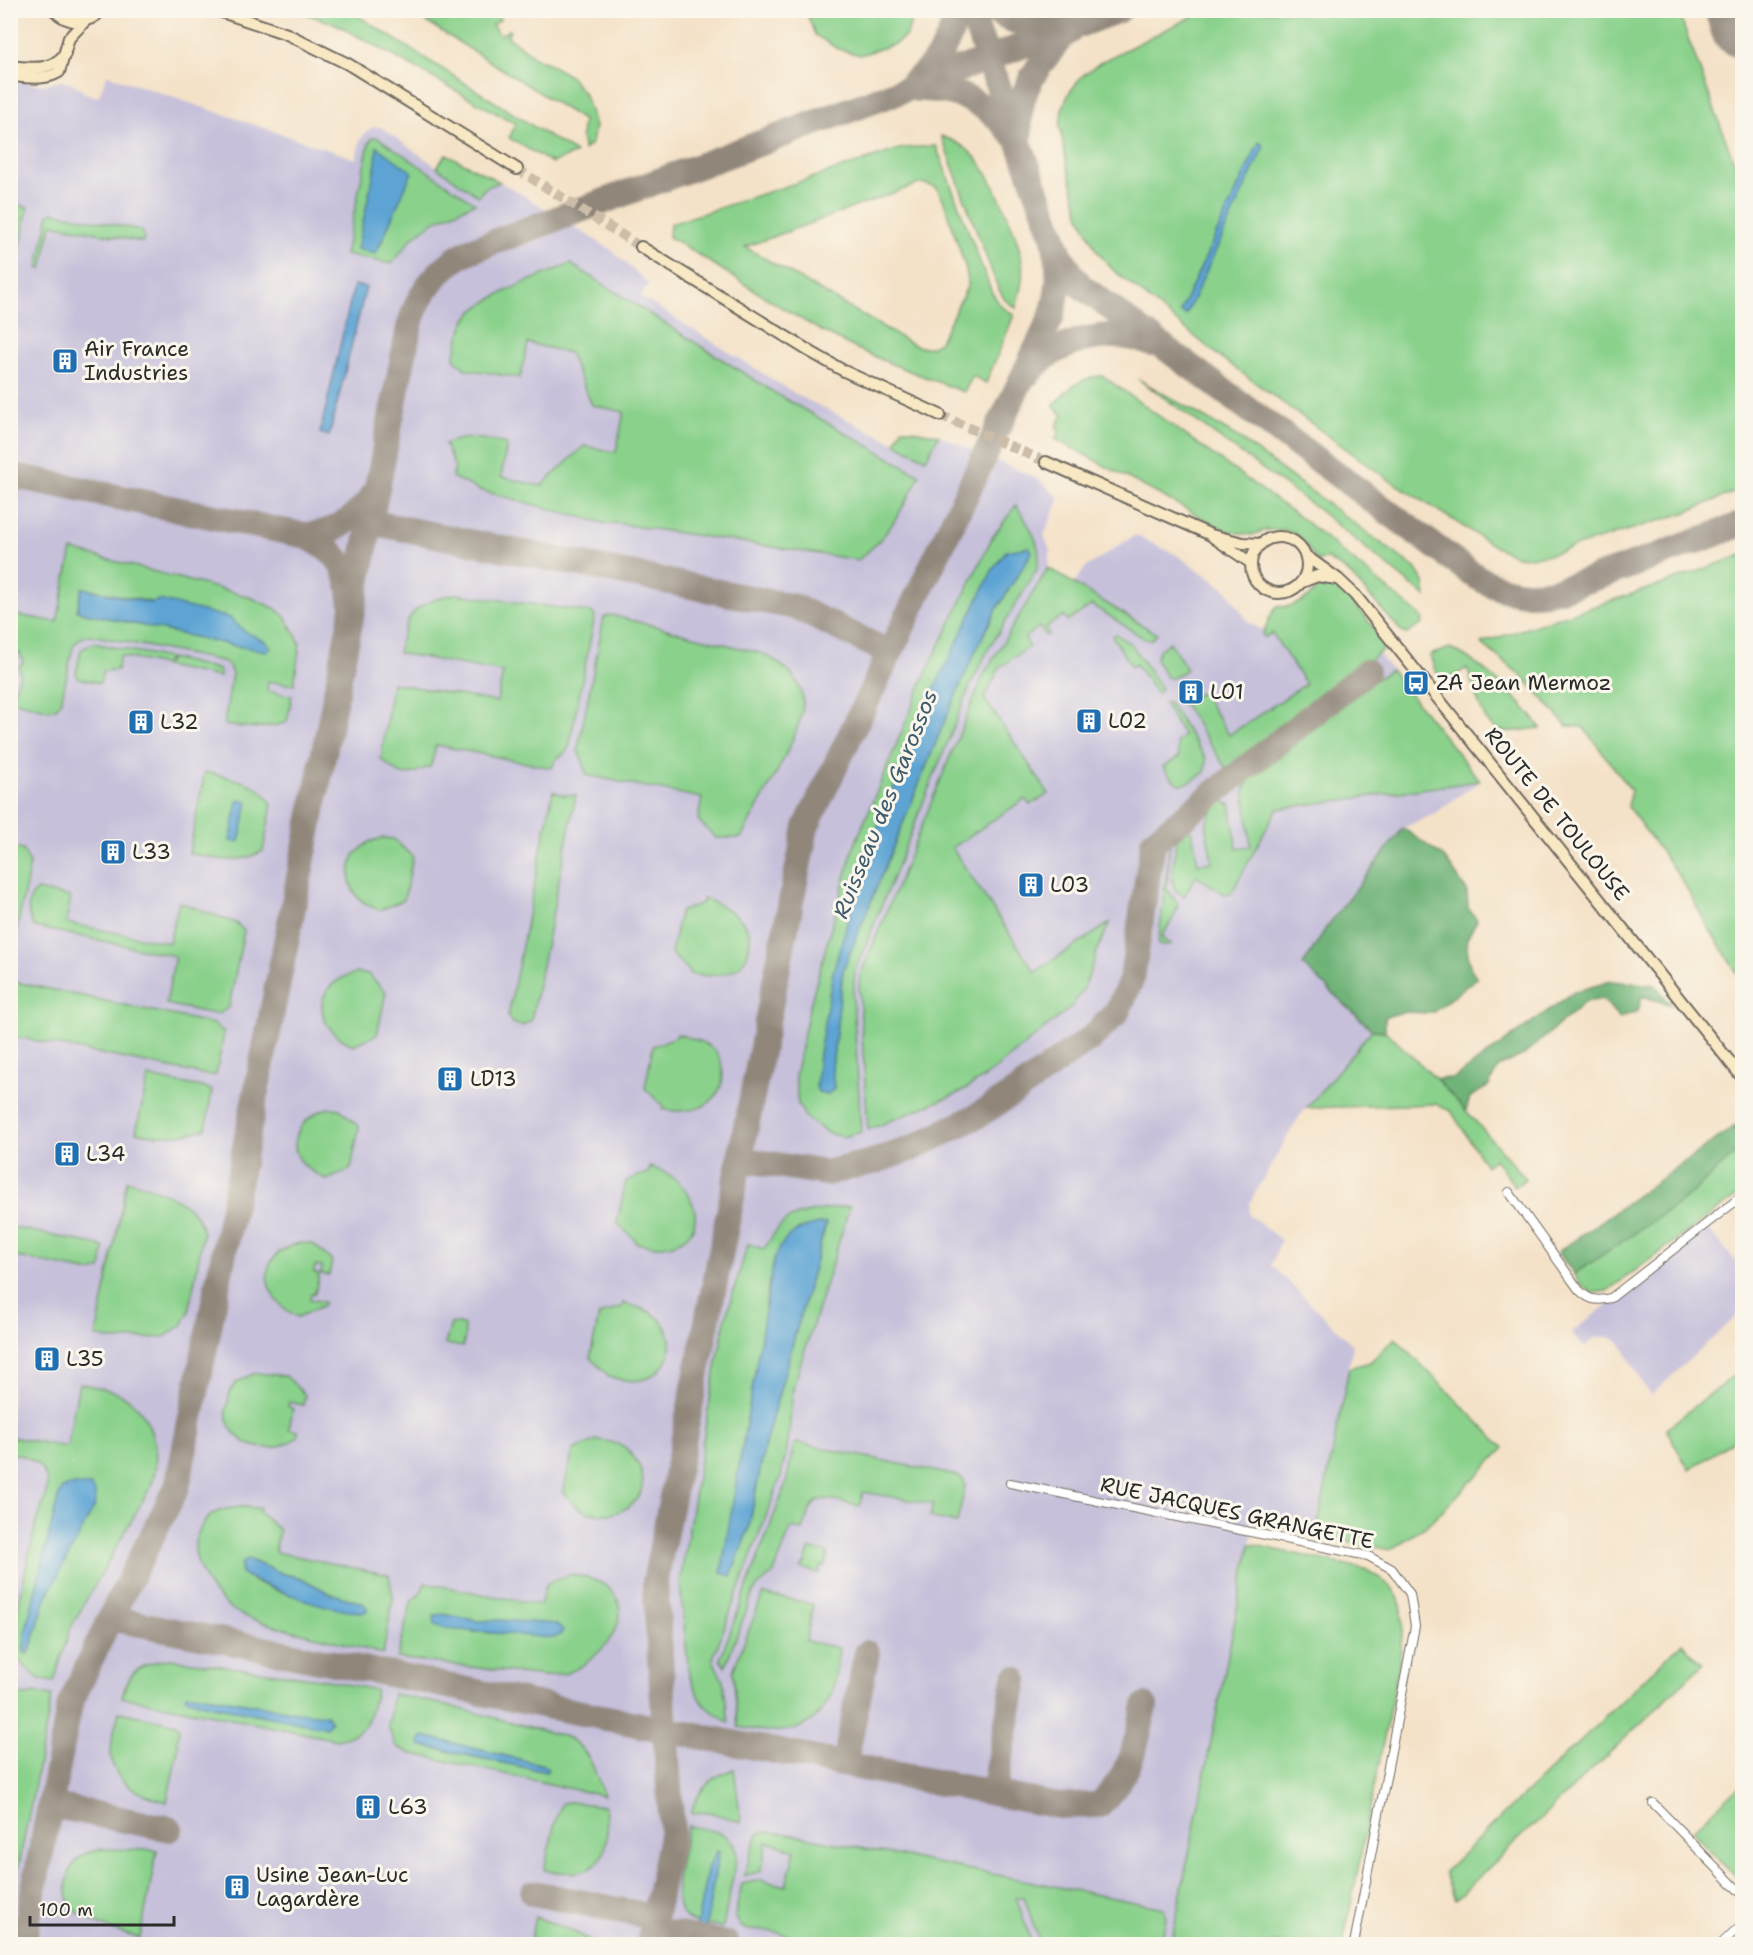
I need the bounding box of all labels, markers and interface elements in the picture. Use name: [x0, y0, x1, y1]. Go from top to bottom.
place label: Air France Industries: [84, 335, 189, 387]
building icon: Air France Industries: [50, 346, 80, 376]
bus stop icon: ZA Jean Mermoz: [1401, 668, 1431, 698]
place label: ZA Jean Mermoz: [1436, 669, 1611, 697]
building icon: L01: [1176, 677, 1206, 707]
place label: L01: [1210, 678, 1244, 706]
water label: Ruisseau des Garossos: [826, 685, 944, 923]
building icon: L02: [1074, 706, 1104, 736]
building icon: L32: [126, 707, 156, 737]
place label: L02: [1108, 707, 1147, 735]
place label: L32: [160, 708, 199, 736]
street label: ROUTE DE TOULOUSE: [1478, 721, 1636, 907]
building icon: L33: [98, 837, 128, 867]
place label: L33: [132, 838, 171, 866]
building icon: L03: [1016, 870, 1046, 900]
place label: L03: [1050, 871, 1089, 899]
building icon: LD13: [435, 1064, 465, 1094]
place label: LD13: [470, 1065, 517, 1093]
building icon: L34: [52, 1139, 82, 1169]
place label: L34: [86, 1140, 125, 1168]
building icon: L35: [32, 1344, 62, 1374]
place label: L35: [66, 1345, 104, 1373]
street label: RUE JACQUES GRANGETTE: [1098, 1470, 1376, 1556]
building icon: L63: [353, 1792, 383, 1822]
place label: L63: [388, 1793, 428, 1821]
place label: Usine Jean-Luc Lagardère: [256, 1861, 409, 1913]
building icon: Usine Jean-Luc Lagardère: [222, 1872, 252, 1902]
scale bar: [30, 1889, 174, 1927]
text: 100 m: [39, 1898, 93, 1922]

